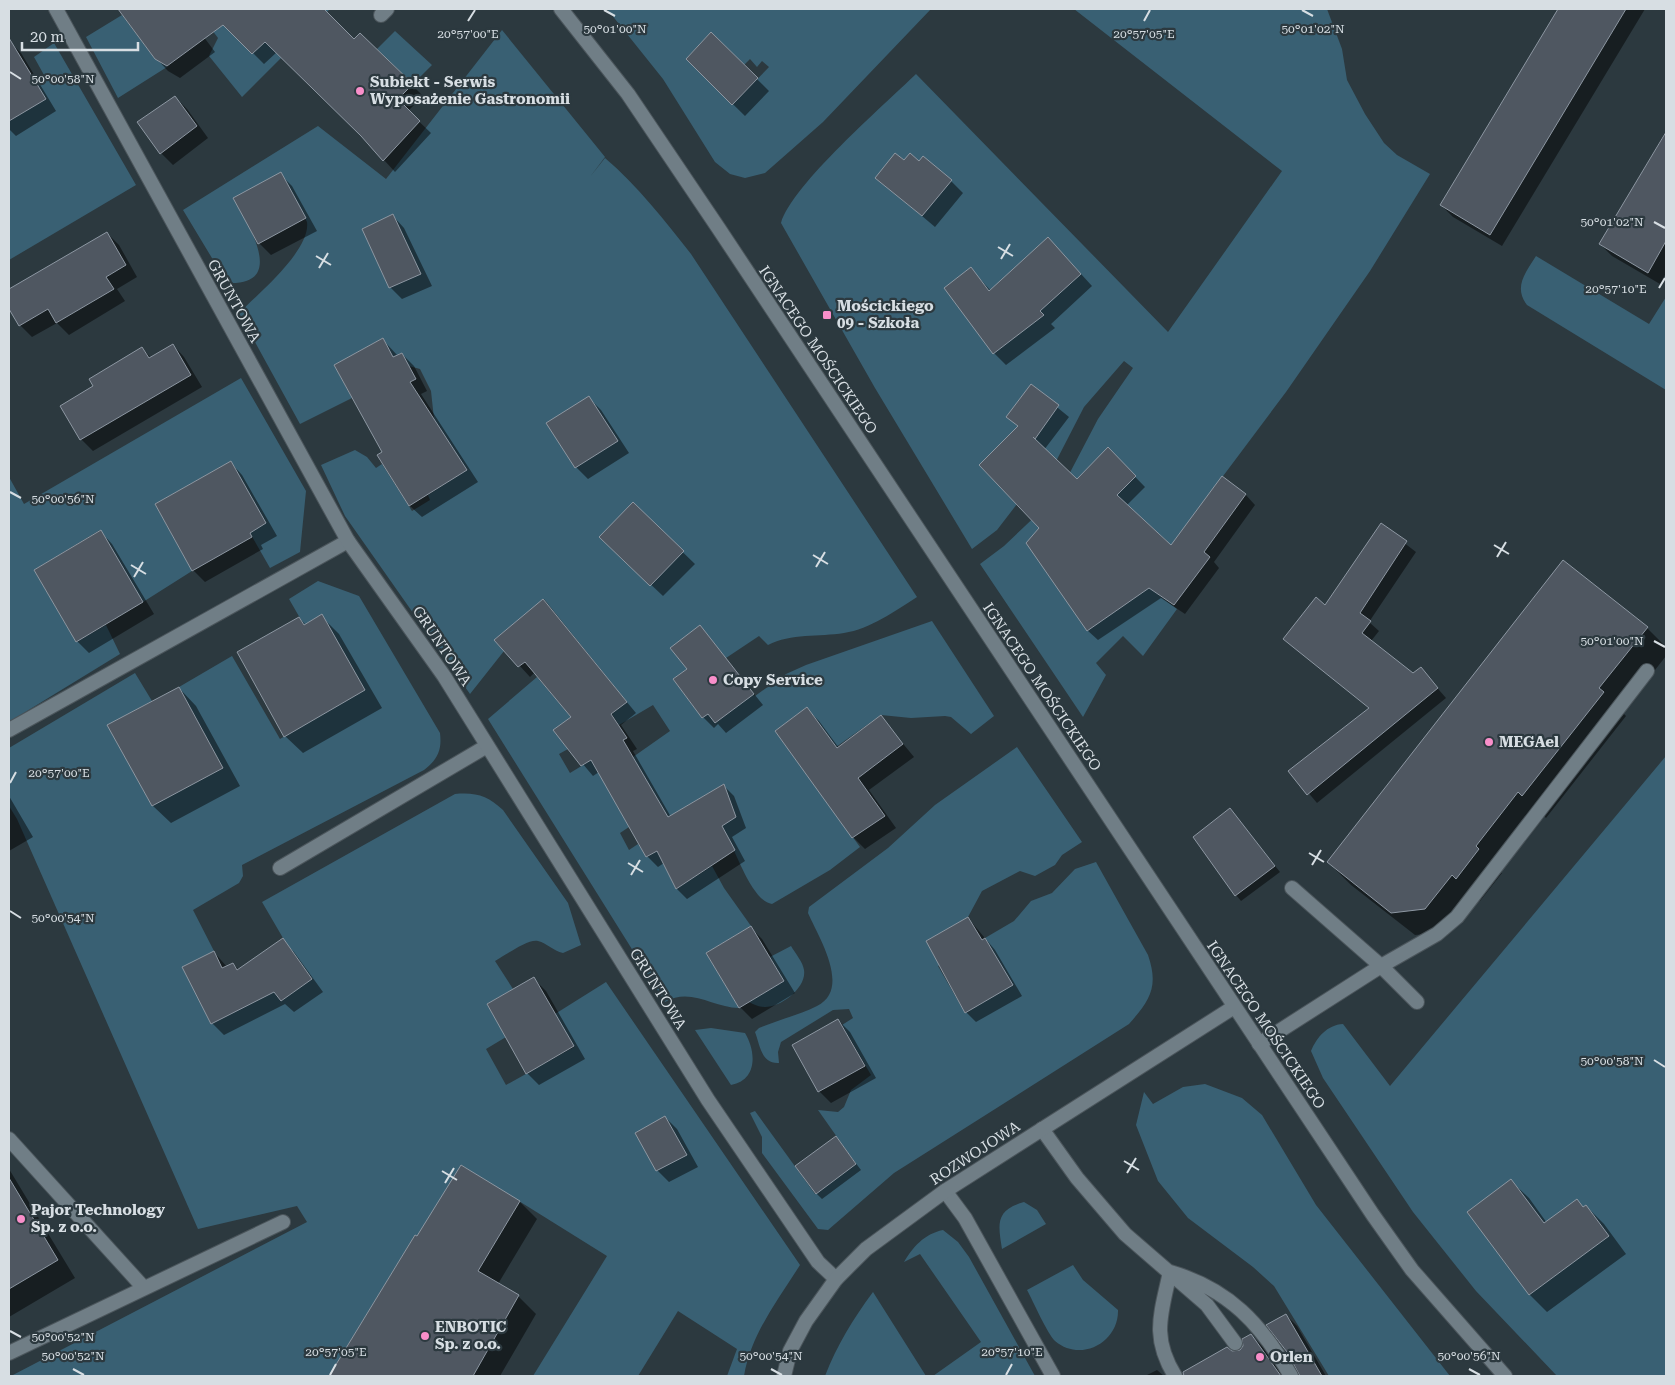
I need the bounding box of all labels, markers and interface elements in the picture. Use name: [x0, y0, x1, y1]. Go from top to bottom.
scale bar: [22, 20, 139, 52]
text: 50°01'00"N: [583, 22, 647, 36]
text: 50°01'02"N: [1281, 22, 1345, 36]
text: 20°57'00"E: [437, 27, 499, 41]
text: 20°57'05"E: [1113, 27, 1175, 41]
text: 20 m: [30, 28, 65, 46]
text: 50°00'58"N: [31, 72, 95, 86]
place label: Subiekt - Serwis Wyposażenie Gastronomii: [370, 73, 570, 108]
marker: Subiekt - Serwis Wyposażenie Gastronomii: [354, 85, 366, 97]
text: 50°01'02"N: [1580, 215, 1644, 229]
street label: GRUNTOWA: [204, 256, 265, 346]
street label: IGNACEGO MOŚCICKIEGO: [755, 262, 882, 438]
text: 20°57'10"E: [1585, 282, 1647, 296]
place label: Mościckiego 09 - Szkoła: [837, 297, 934, 332]
marker: Mościckiego 09 - Szkoła: [821, 309, 833, 321]
text: 50°00'56"N: [31, 492, 95, 506]
street label: IGNACEGO MOŚCICKIEGO: [979, 599, 1106, 775]
street label: GRUNTOWA: [409, 603, 476, 690]
text: 50°01'00"N: [1580, 634, 1644, 648]
place label: Copy Service: [723, 671, 823, 689]
marker: Copy Service: [707, 674, 719, 686]
place label: MEGAel: [1499, 733, 1559, 751]
marker: MEGAel: [1483, 736, 1495, 748]
text: 20°57'00"E: [28, 766, 90, 780]
text: 50°00'54"N: [31, 911, 95, 925]
street label: IGNACEGO MOŚCICKIEGO: [1203, 937, 1330, 1113]
street label: GRUNTOWA: [626, 945, 690, 1033]
text: 50°00'58"N: [1580, 1054, 1644, 1068]
street label: ROZWOJOWA: [927, 1117, 1024, 1189]
place label: Pajor Technology Sp. z o.o.: [31, 1201, 165, 1236]
marker: Pajor Technology Sp. z o.o.: [15, 1213, 27, 1225]
place label: ENBOTIC Sp. z o.o.: [435, 1318, 507, 1353]
text: 50°00'52"N: [31, 1330, 95, 1344]
marker: ENBOTIC Sp. z o.o.: [419, 1330, 431, 1342]
text: 20°57'05"E: [305, 1345, 367, 1359]
text: 20°57'10"E: [981, 1345, 1043, 1359]
place label: Orlen: [1270, 1348, 1313, 1366]
text: 50°00'52"N: [41, 1349, 105, 1363]
text: 50°00'54"N: [739, 1349, 803, 1363]
text: 50°00'56"N: [1437, 1349, 1501, 1363]
marker: Orlen: [1254, 1351, 1266, 1363]

